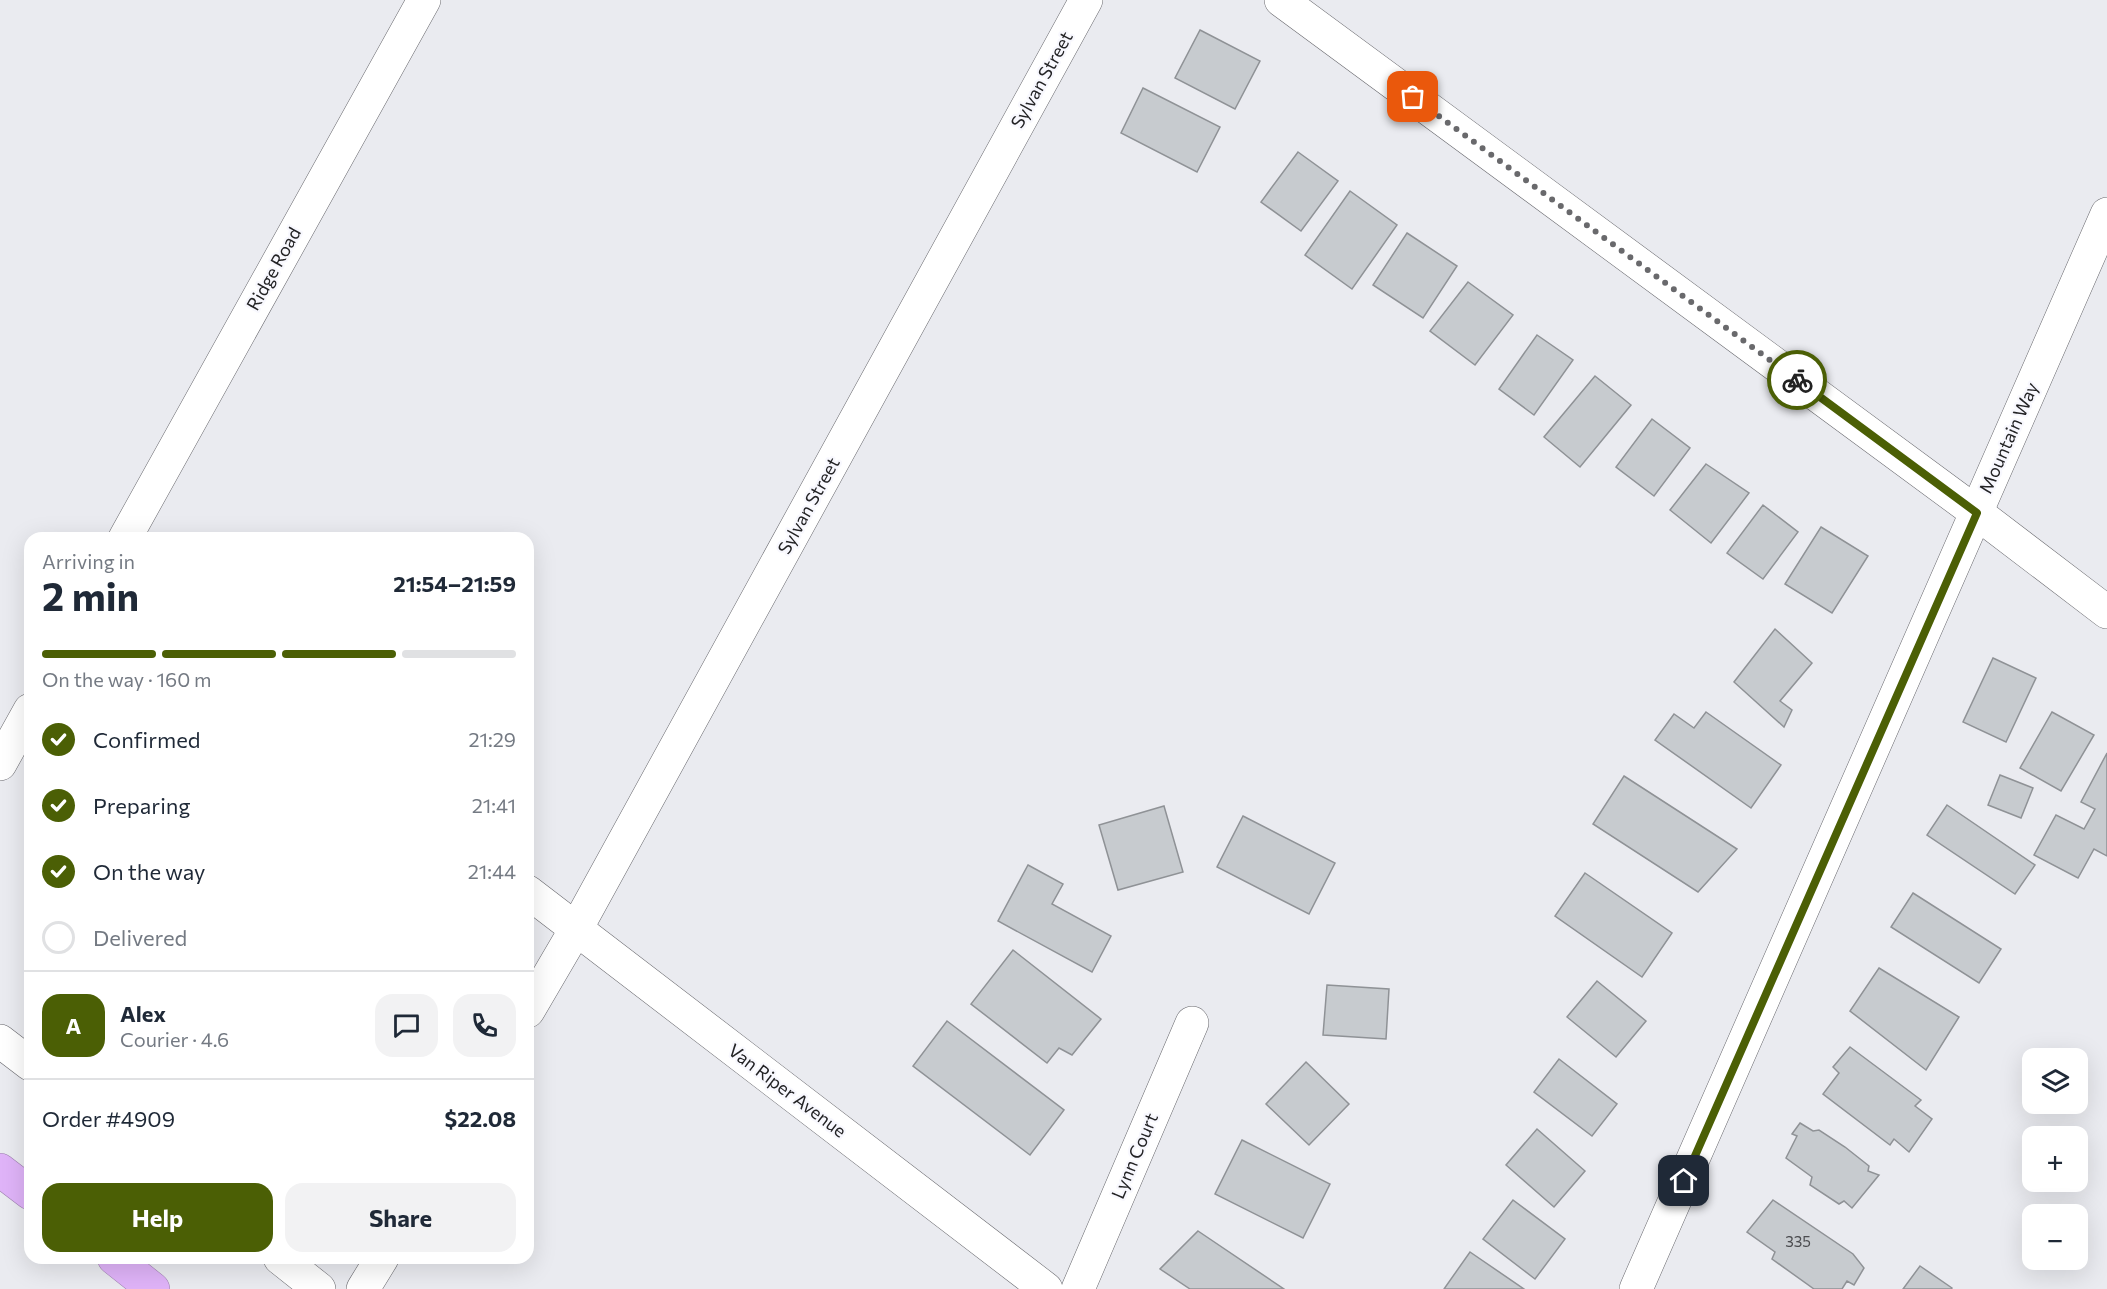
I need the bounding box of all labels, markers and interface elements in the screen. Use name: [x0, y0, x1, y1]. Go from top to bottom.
street label: Sylvan Street: [1006, 27, 1077, 132]
pin: [1387, 71, 1438, 122]
icon: bag: [1396, 80, 1429, 113]
street label: Ridge Road: [241, 223, 305, 314]
courier: [1767, 350, 1827, 410]
icon: bike: [1781, 364, 1814, 397]
street label: Mountain Way: [1974, 379, 2042, 497]
street label: Sylvan Street: [773, 453, 844, 558]
text: Arriving in: [42, 549, 135, 573]
text: 21:54–21:59: [393, 570, 516, 597]
text: 2 min: [42, 571, 139, 619]
text: On the way · 160 m: [42, 667, 211, 691]
icon: check: [42, 723, 75, 756]
text: Confirmed: [93, 726, 200, 753]
text: 21:29: [468, 727, 516, 751]
icon: check: [42, 789, 75, 822]
text: Preparing: [93, 792, 190, 819]
text: 21:41: [472, 793, 516, 817]
icon: check: [42, 855, 75, 888]
text: On the way: [93, 858, 205, 885]
text: 21:44: [468, 859, 516, 883]
text: Delivered: [93, 924, 187, 951]
button: chat: [375, 994, 438, 1057]
button: phone: [453, 994, 516, 1057]
text: Alex: [120, 1000, 166, 1027]
text: A: [66, 1012, 81, 1039]
text: Courier · 4.6: [120, 1027, 229, 1051]
street label: Van Riper Avenue: [724, 1039, 851, 1142]
map controls: [2022, 1048, 2088, 1270]
button: layers: [2022, 1048, 2088, 1114]
text: Order #4909: [42, 1105, 175, 1132]
text: $22.08: [445, 1105, 516, 1132]
street label: Lynn Court: [1106, 1109, 1162, 1202]
button: +: [2022, 1126, 2088, 1192]
pin: [1658, 1155, 1709, 1206]
icon: home: [1667, 1164, 1700, 1197]
button: Help: [42, 1183, 273, 1252]
button: Share: [285, 1183, 516, 1252]
button: −: [2022, 1204, 2088, 1270]
house number: 335: [1785, 1232, 1811, 1250]

